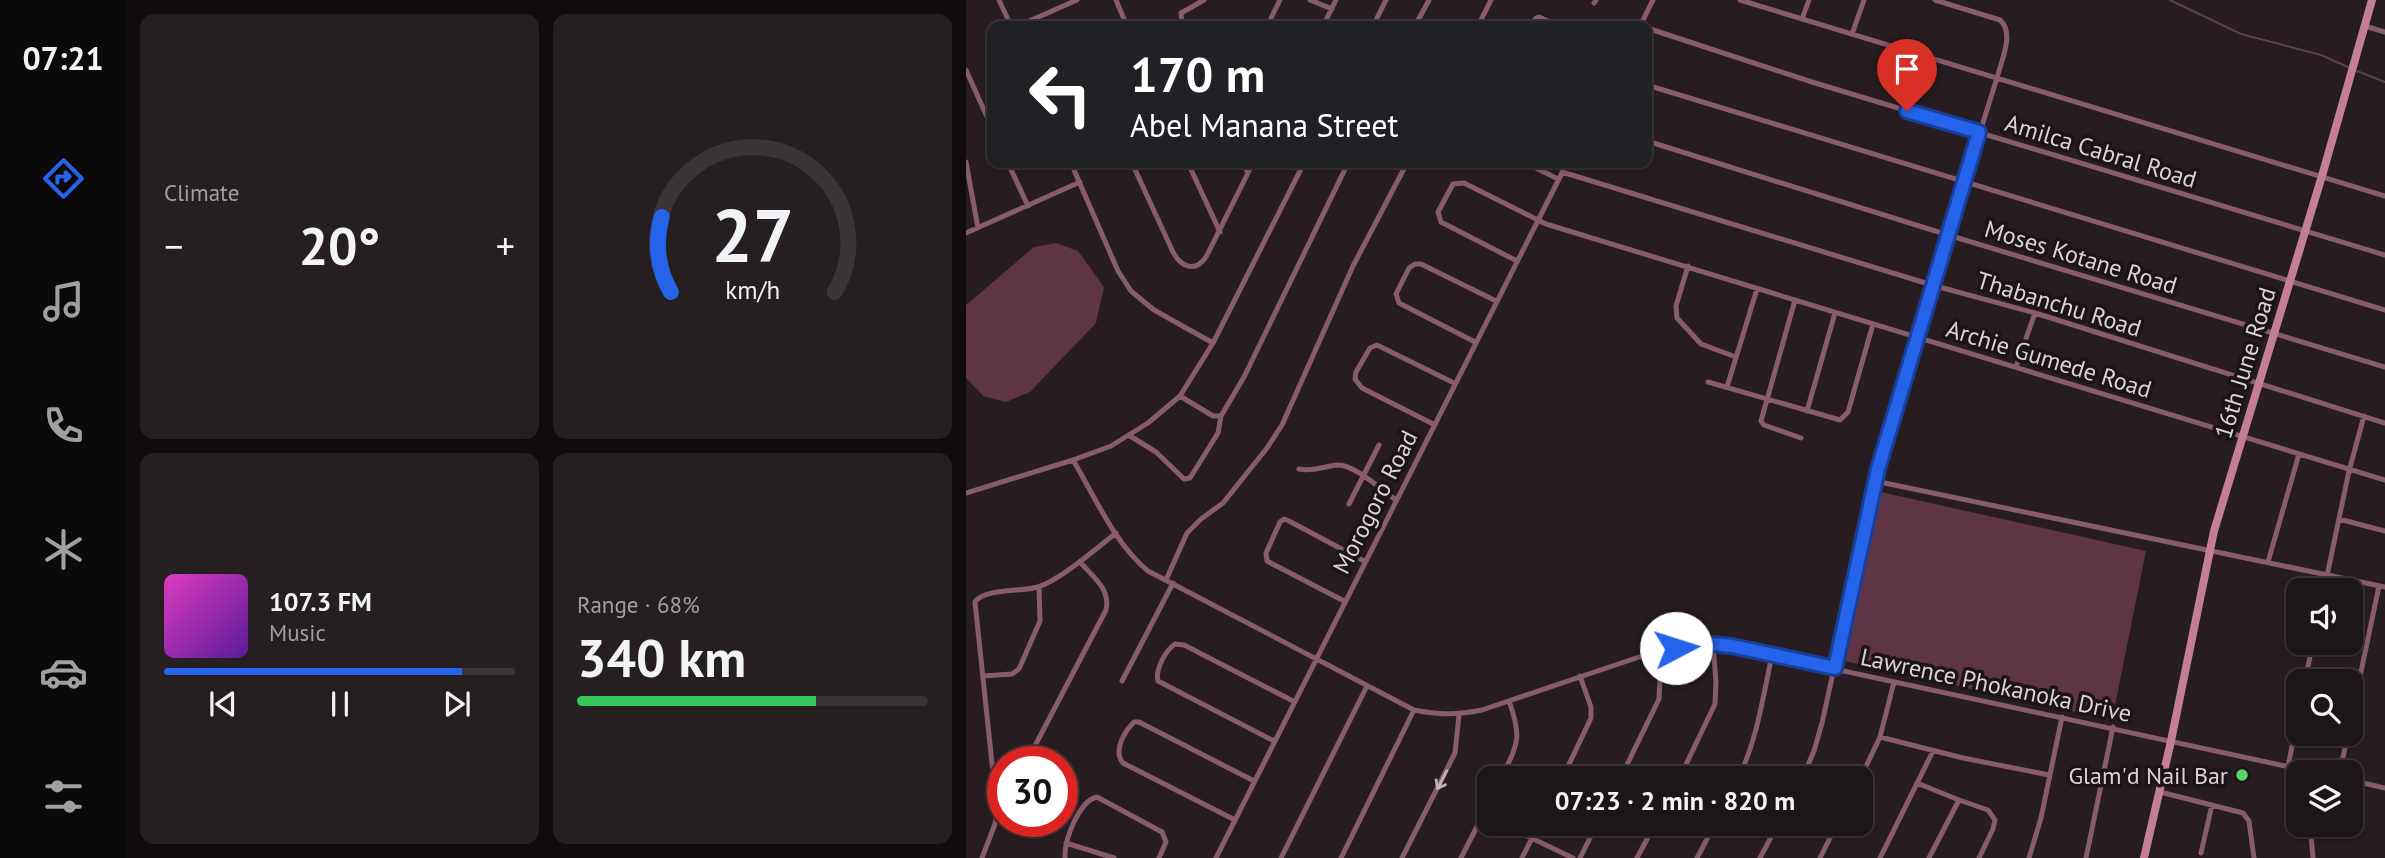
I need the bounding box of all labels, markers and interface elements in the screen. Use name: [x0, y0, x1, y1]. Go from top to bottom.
text: 07:21: [22, 37, 104, 79]
pin: [1877, 39, 1937, 111]
text: 170 m: [1130, 42, 1265, 106]
icon: left: [1015, 49, 1106, 140]
icon: arrive: [1888, 50, 1926, 88]
text: Abel Manana Street: [1130, 104, 1398, 146]
street label: Amilca Cabral Road: [2002, 107, 2200, 195]
icon: directions: [39, 154, 88, 203]
text: Climate: [164, 178, 239, 207]
text: 27: [711, 189, 794, 283]
text: 20°: [299, 212, 380, 279]
street label: Moses Kotane Road: [1981, 213, 2181, 301]
text: −: [164, 221, 183, 270]
text: +: [496, 221, 515, 270]
street label: Thabanchu Road: [1973, 264, 2145, 344]
text: km/h: [725, 274, 780, 306]
icon: music: [39, 277, 88, 326]
street label: 16th June Road: [2207, 284, 2283, 442]
street label: Archie Gumede Road: [1943, 313, 2155, 405]
icon: phone: [39, 401, 88, 450]
street label: Morogoro Road: [1326, 425, 1424, 579]
icon: climate: [39, 525, 88, 574]
map controls: [2286, 578, 2363, 837]
button: sound: [2286, 578, 2363, 655]
text: 107.3 FM: [269, 585, 372, 618]
text: Range · 68%: [577, 590, 700, 619]
position arrow: [1639, 611, 1713, 685]
text: Music: [269, 618, 326, 647]
text: 340 km: [577, 624, 746, 691]
street label: Lawrence Phokanoka Drive: [1858, 641, 2134, 729]
icon: car: [39, 648, 88, 697]
button: search: [2286, 669, 2363, 746]
icon: previous: [204, 685, 242, 723]
icon: pause: [321, 685, 359, 723]
icon: next: [438, 685, 476, 723]
speed limit sign: 30: [987, 746, 1078, 837]
place label: Glam'd Nail Bar: [2068, 760, 2228, 791]
button: layers: [2286, 760, 2363, 837]
marker: Glam'd Nail Bar: [2234, 767, 2250, 783]
one-way arrow: [1434, 769, 1448, 790]
icon: filters: [39, 772, 88, 821]
text: 07:23 · 2 min · 820 m: [1555, 784, 1795, 817]

